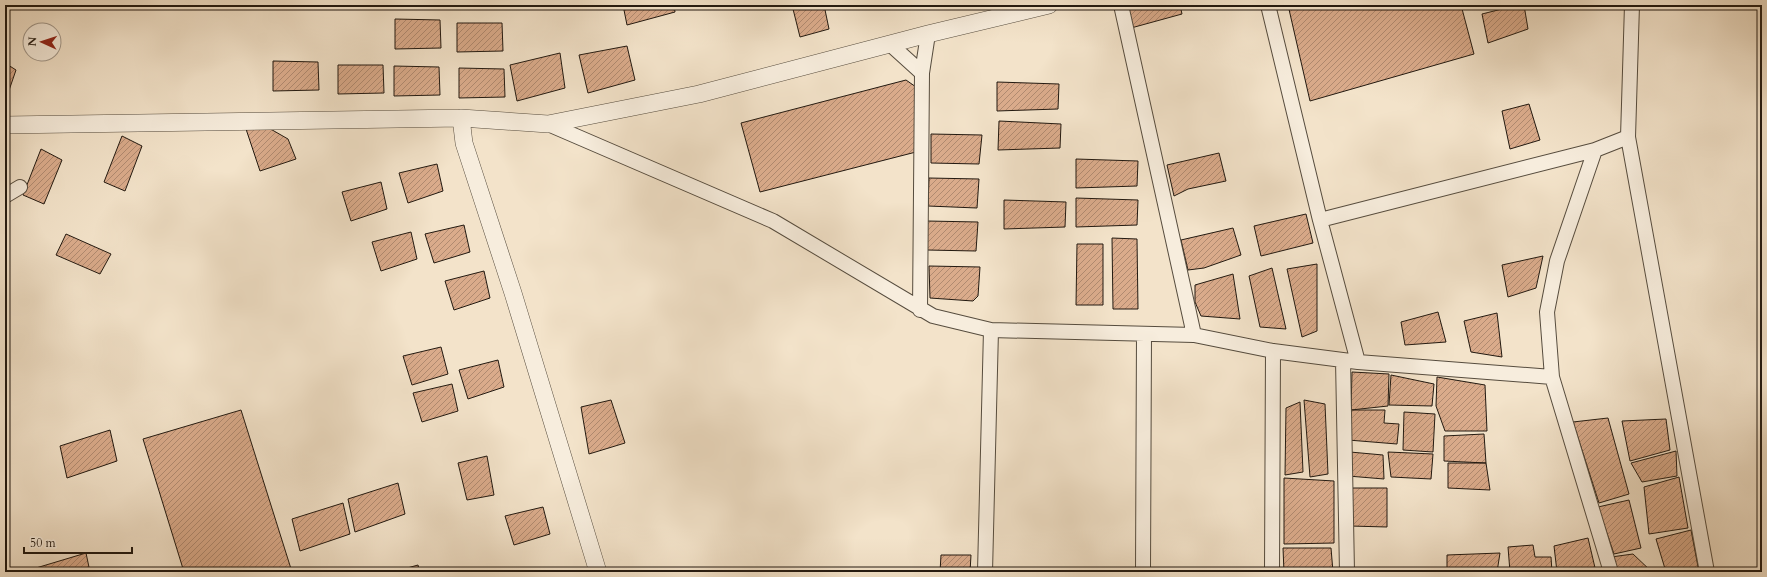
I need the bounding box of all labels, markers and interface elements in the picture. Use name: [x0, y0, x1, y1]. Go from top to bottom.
north arrow: [22, 22, 62, 62]
text: N: [25, 36, 40, 47]
scale bar: [24, 529, 132, 555]
text: 50 m: [30, 535, 57, 551]

